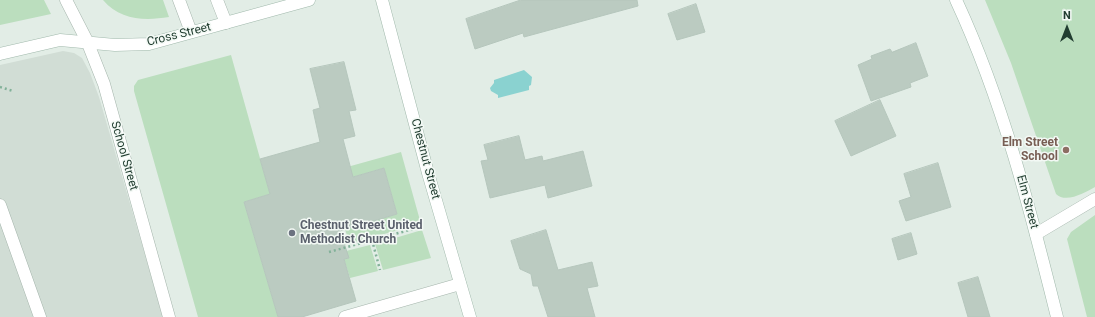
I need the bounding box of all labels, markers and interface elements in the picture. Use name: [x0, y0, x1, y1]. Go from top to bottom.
north arrow: [1047, 8, 1087, 48]
text: N: [1063, 9, 1071, 22]
street label: Cross Street: [145, 20, 213, 50]
street label: Chestnut Street: [407, 117, 443, 201]
street label: School Street: [107, 120, 141, 192]
place label: Elm Street School: [1002, 136, 1058, 164]
marker: Elm Street School: [1061, 145, 1071, 155]
street label: Elm Street: [1013, 174, 1041, 230]
place label: Chestnut Street United Methodist Church: [300, 219, 423, 247]
marker: Chestnut Street United Methodist Church: [287, 228, 297, 238]

